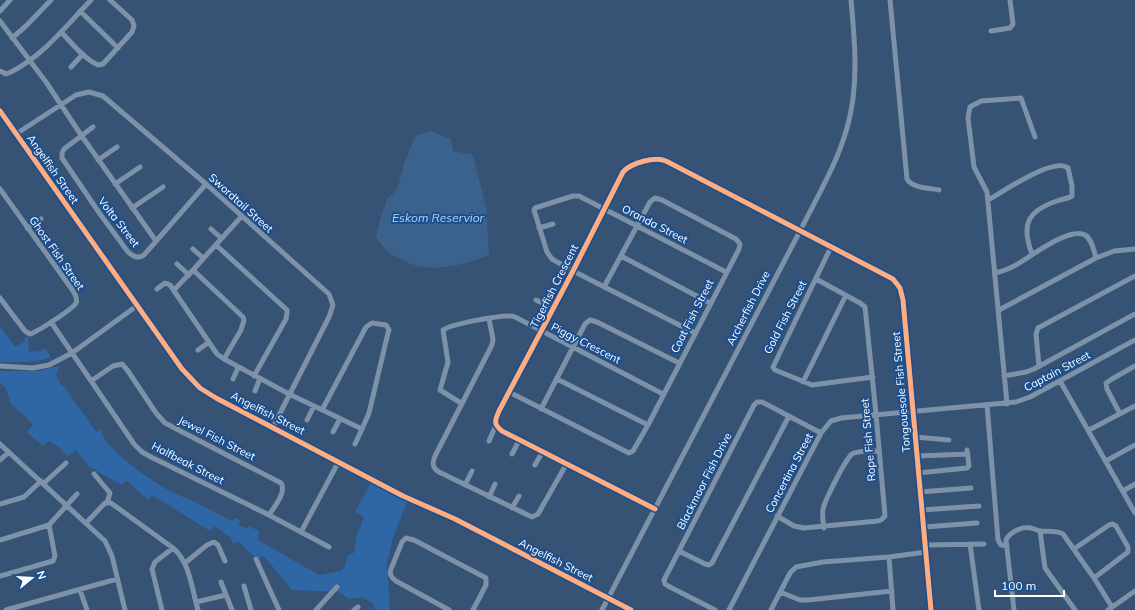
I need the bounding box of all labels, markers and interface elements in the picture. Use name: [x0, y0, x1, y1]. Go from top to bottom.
street label: Angelfish Street: [24, 132, 82, 206]
street label: Swordtail Street: [206, 170, 276, 236]
street label: Volta Street: [95, 194, 143, 250]
street label: Oranda Street: [620, 201, 690, 247]
water label: Eskom Reservior: [392, 210, 485, 225]
street label: Ghost Fish Street: [26, 213, 88, 293]
street label: Tigerfish Crescent: [527, 242, 581, 330]
street label: Archerfish Drive: [723, 268, 773, 348]
street label: Coat Fish Street: [667, 277, 717, 355]
street label: Gold Fish Street: [761, 278, 810, 356]
street label: Piggy Crescent: [549, 319, 623, 367]
street label: Tongouesole Fish Street: [889, 331, 913, 453]
street label: Captain Street: [1021, 348, 1093, 394]
street label: Angelfish Street: [229, 388, 308, 438]
street label: Rope Fish Street: [857, 398, 879, 482]
street label: Jewel Fish Street: [176, 413, 258, 463]
street label: Blackmoor Fish Drive: [673, 430, 735, 532]
street label: Concertina Street: [762, 431, 816, 515]
street label: Halfbeak Street: [149, 439, 227, 487]
street label: Angelfish Street: [517, 535, 596, 585]
north arrow: [12, 558, 52, 598]
text: N: [34, 569, 49, 581]
scale bar: [995, 572, 1064, 598]
text: 100 m: [1001, 578, 1036, 593]

